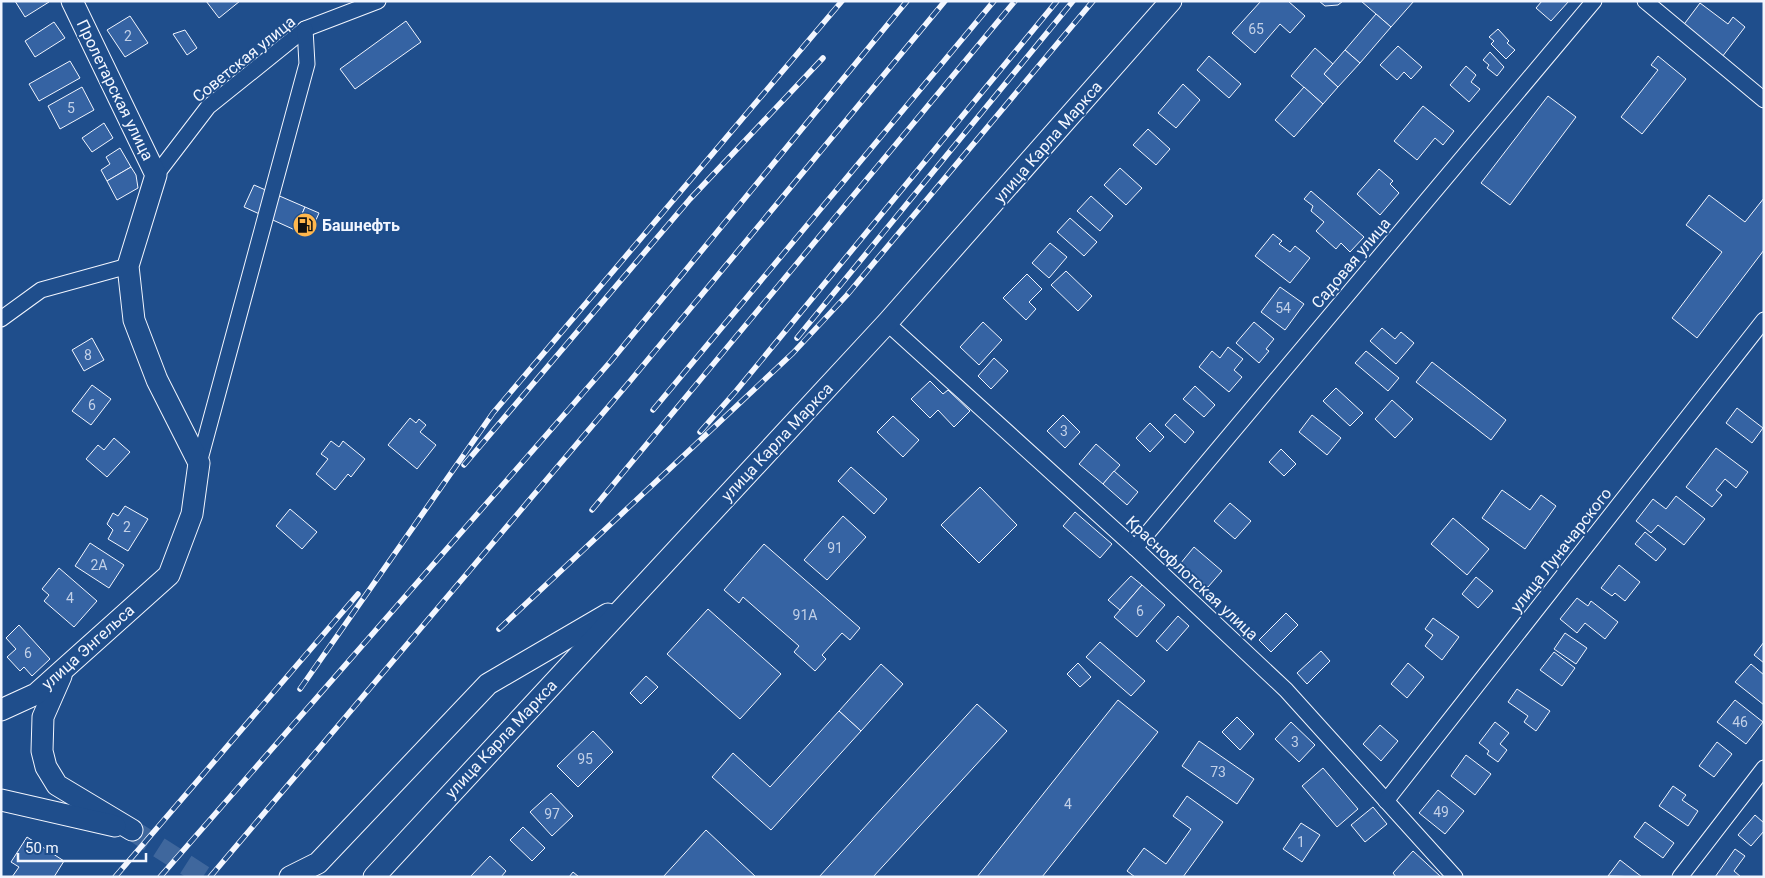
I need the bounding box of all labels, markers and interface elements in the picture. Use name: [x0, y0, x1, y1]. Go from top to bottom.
street label: Советская улица: [189, 12, 299, 106]
street label: Пролетарская улица: [73, 16, 157, 164]
house number: 65: [1248, 21, 1264, 37]
house number: 2: [124, 28, 132, 44]
street label: улица Карла Маркса: [990, 77, 1106, 207]
house number: 5: [67, 100, 75, 116]
fuel station icon: Башнефть: [292, 212, 318, 238]
street label: Садовая улица: [1308, 214, 1394, 312]
place label: Башнефть: [322, 216, 400, 235]
house number: 54: [1275, 300, 1291, 316]
house number: 8: [84, 347, 92, 363]
street label: улица Карла Маркса: [717, 379, 837, 505]
house number: 6: [88, 397, 96, 413]
house number: 3: [1060, 423, 1068, 439]
street label: улица Луначарского: [1506, 484, 1616, 616]
street label: Краснофлотская улица: [1122, 512, 1262, 644]
house number: 2: [123, 519, 131, 535]
house number: 91: [827, 540, 843, 556]
house number: 2А: [90, 557, 108, 573]
house number: 4: [66, 590, 74, 606]
street label: улица Энгельса: [38, 600, 138, 694]
house number: 6: [1136, 603, 1144, 619]
house number: 91А: [793, 607, 817, 623]
house number: 6: [24, 645, 32, 661]
street label: улица Карла Маркса: [441, 676, 561, 802]
house number: 46: [1732, 714, 1748, 730]
house number: 3: [1291, 734, 1299, 750]
house number: 95: [577, 751, 593, 767]
house number: 73: [1210, 764, 1226, 780]
house number: 4: [1064, 796, 1072, 812]
house number: 49: [1433, 804, 1449, 820]
house number: 97: [544, 806, 560, 822]
scale bar: [18, 830, 145, 862]
house number: 1: [1297, 834, 1305, 850]
text: 50 m: [25, 839, 59, 857]

